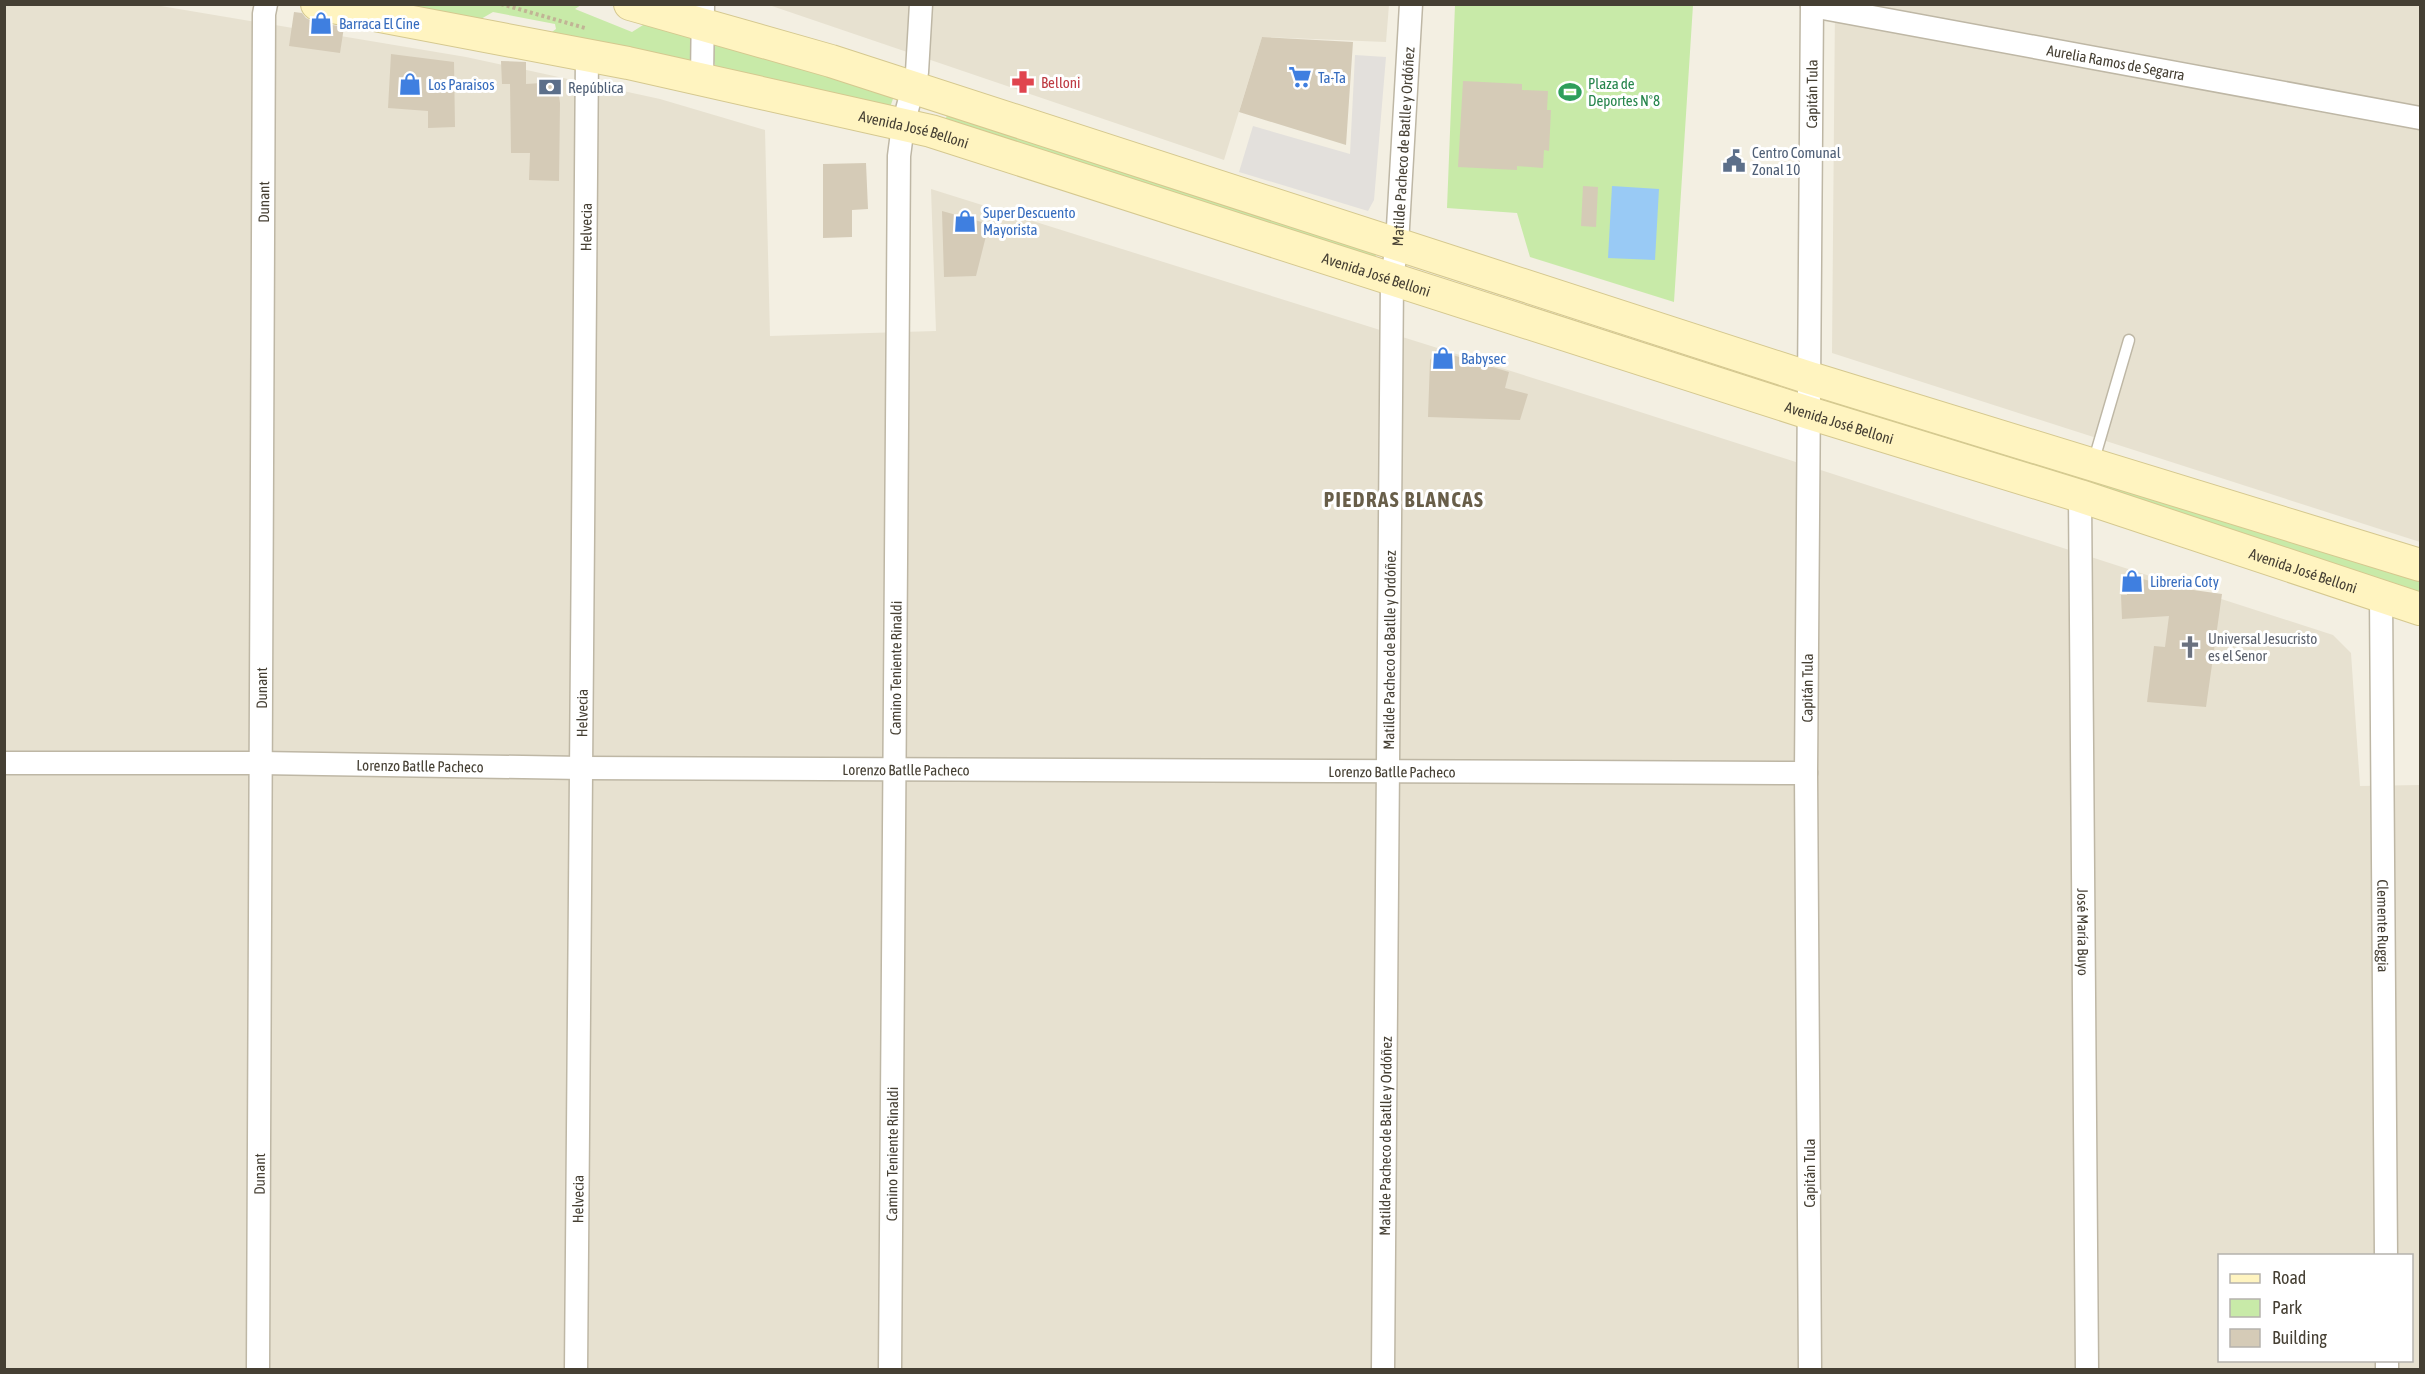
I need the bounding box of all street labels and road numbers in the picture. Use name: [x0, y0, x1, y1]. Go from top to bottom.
street label: Aurelia Ramos de Segarra: [2046, 41, 2186, 83]
street label: Matilde Pacheco de Batlle y Ordóñez: [1388, 46, 1417, 247]
street label: Capitán Tula: [1803, 59, 1820, 129]
street label: Avenida José Belloni: [857, 107, 971, 151]
street label: Dunant: [255, 181, 272, 223]
street label: Helvecia: [577, 203, 594, 251]
street label: Avenida José Belloni: [1320, 249, 1433, 299]
street label: Avenida José Belloni: [1783, 397, 1896, 447]
street label: Avenida José Belloni: [2247, 544, 2359, 596]
street label: Matilde Pacheco de Batlle y Ordóñez: [1380, 550, 1398, 750]
street label: Camino Teniente Rinaldi: [886, 601, 904, 735]
street label: Capitán Tula: [1798, 653, 1815, 723]
street label: Dunant: [252, 667, 270, 709]
street label: Helvecia: [573, 689, 590, 737]
street label: Lorenzo Batlle Pacheco: [356, 756, 484, 775]
street label: Lorenzo Batlle Pacheco: [842, 761, 970, 778]
street label: Lorenzo Batlle Pacheco: [1328, 763, 1456, 780]
street label: Clemente Ruggia: [2375, 879, 2392, 973]
street label: José María Buyo: [2075, 888, 2092, 976]
street label: Matilde Pacheco de Batlle y Ordóñez: [1376, 1036, 1394, 1236]
street label: Camino Teniente Rinaldi: [883, 1087, 901, 1221]
street label: Capitán Tula: [1801, 1139, 1818, 1207]
street label: Dunant: [250, 1153, 267, 1195]
street label: Helvecia: [569, 1175, 586, 1223]

